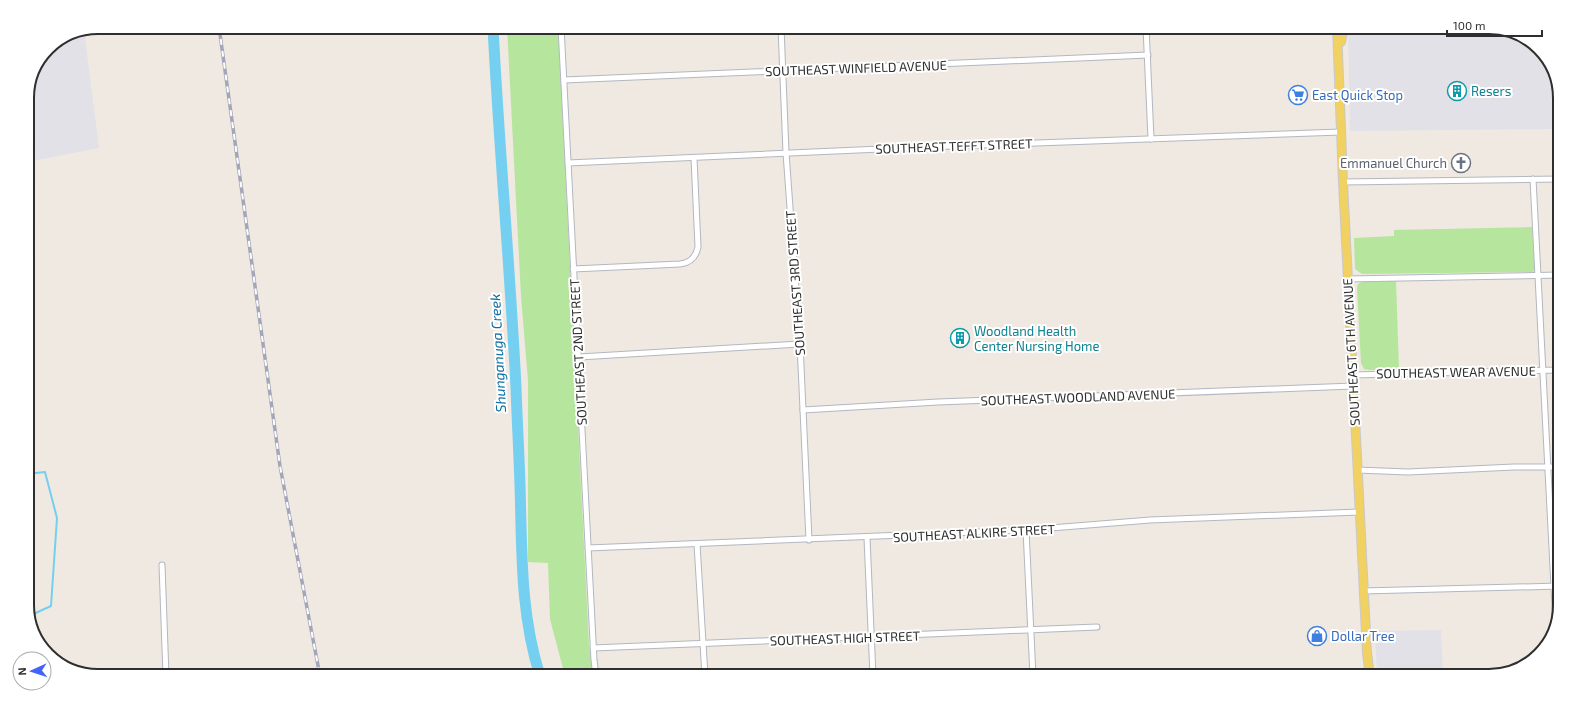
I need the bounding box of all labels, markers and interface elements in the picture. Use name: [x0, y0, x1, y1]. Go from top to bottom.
scale bar: [1447, 12, 1542, 38]
text: 100 m: [1453, 18, 1485, 32]
street label: SOUTHEAST WINFIELD AVENUE: [765, 57, 947, 79]
building icon: Resers: [1446, 80, 1468, 102]
place label: Resers: [1471, 83, 1511, 99]
supermarket icon: East Quick Stop: [1287, 84, 1309, 106]
place label: East Quick Stop: [1312, 87, 1403, 103]
street label: SOUTHEAST TEFFT STREET: [875, 135, 1033, 157]
church icon: Emmanuel Church: [1450, 152, 1472, 174]
place label: Emmanuel Church: [1340, 155, 1447, 171]
street label: SOUTHEAST 3RD STREET: [782, 209, 808, 356]
street label: SOUTHEAST 2ND STREET: [566, 278, 590, 426]
street label: SOUTHEAST 6TH AVENUE: [1339, 278, 1363, 426]
water label: Shunganuga Creek: [486, 293, 509, 413]
place label: Woodland Health Center Nursing Home: [974, 323, 1099, 354]
building icon: Woodland Health Center Nursing Home: [949, 327, 971, 349]
street label: SOUTHEAST WEAR AVENUE: [1376, 363, 1536, 381]
street label: SOUTHEAST WOODLAND AVENUE: [980, 386, 1176, 408]
street label: SOUTHEAST ALKIRE STREET: [892, 521, 1056, 545]
shop icon: Dollar Tree: [1306, 625, 1328, 647]
street label: SOUTHEAST HIGH STREET: [770, 627, 921, 649]
place label: Dollar Tree: [1331, 628, 1395, 644]
north arrow: [12, 651, 52, 691]
text: N: [15, 667, 28, 676]

